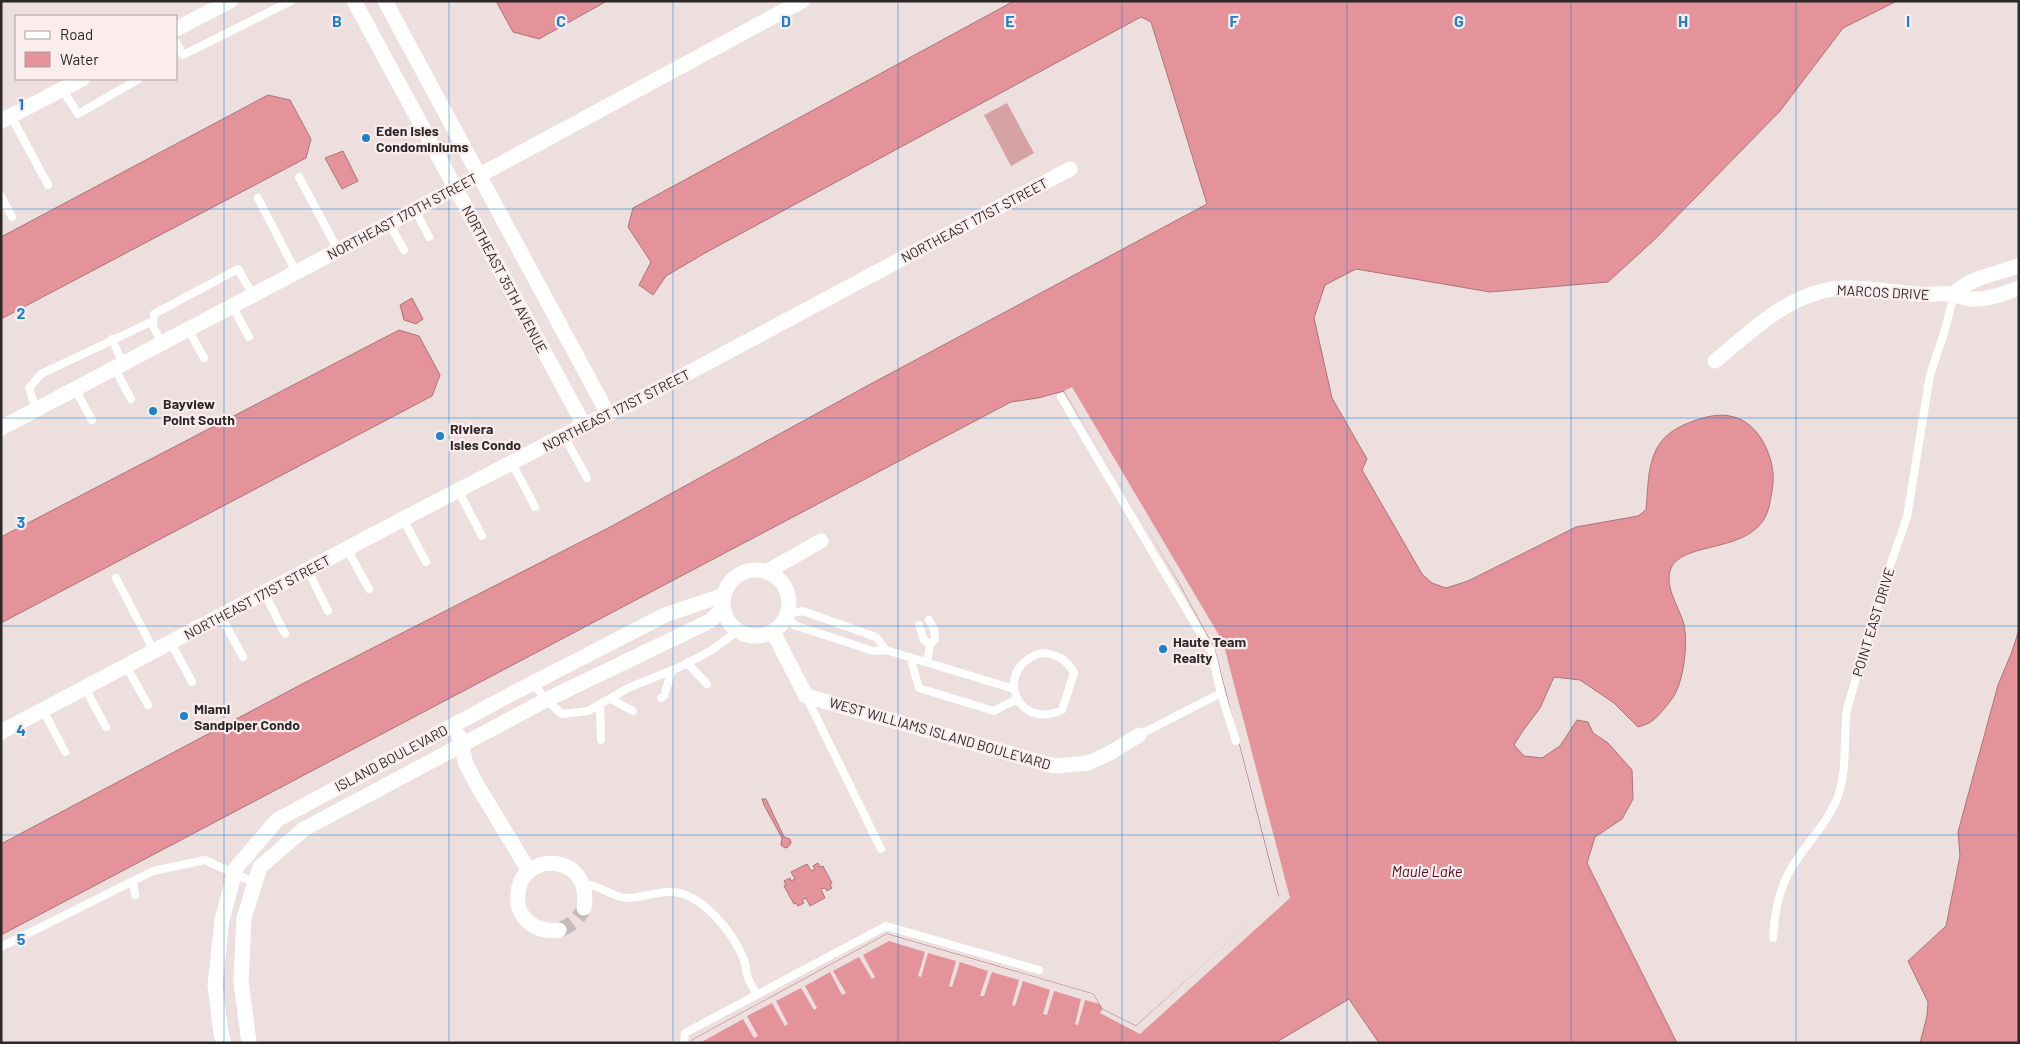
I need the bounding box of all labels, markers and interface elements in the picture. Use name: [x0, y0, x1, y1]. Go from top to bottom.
text: B: [332, 11, 342, 30]
text: C: [556, 11, 566, 30]
text: D: [781, 11, 791, 30]
text: E: [1005, 11, 1015, 30]
text: F: [1230, 11, 1239, 30]
text: G: [1454, 11, 1464, 30]
text: H: [1678, 11, 1688, 30]
text: I: [1906, 11, 1910, 30]
legend: [15, 15, 178, 80]
text: Road: [60, 25, 93, 43]
text: Water: [60, 50, 99, 68]
text: 1: [18, 94, 24, 113]
place label: Eden Isles Condominiums: [376, 122, 468, 155]
marker: Eden Isles Condominiums: [360, 132, 372, 144]
street label: NORTHEAST 170TH STREET: [324, 169, 480, 263]
street label: NORTHEAST 171ST STREET: [898, 174, 1050, 266]
street label: NORTHEAST 35TH AVENUE: [459, 202, 551, 356]
street label: MARCOS DRIVE: [1836, 281, 1930, 303]
text: 2: [17, 303, 26, 322]
street label: NORTHEAST 171ST STREET: [539, 365, 693, 455]
place label: Bayview Point South: [163, 395, 235, 428]
marker: Bayview Point South: [147, 405, 159, 417]
place label: Riviera Isles Condo: [450, 420, 521, 453]
marker: Riviera Isles Condo: [434, 430, 446, 442]
text: 3: [17, 512, 25, 531]
street label: NORTHEAST 171ST STREET: [181, 551, 333, 643]
street label: POINT EAST DRIVE: [1848, 565, 1898, 679]
place label: Haute Team Realty: [1173, 633, 1246, 666]
marker: Haute Team Realty: [1157, 643, 1169, 655]
street label: WEST WILLIAMS ISLAND BOULEVARD: [827, 693, 1053, 773]
place label: Miami Sandpiper Condo: [194, 700, 300, 733]
marker: Miami Sandpiper Condo: [178, 710, 190, 722]
text: 4: [16, 720, 26, 739]
street label: ISLAND BOULEVARD: [332, 721, 450, 795]
water label: Maule Lake: [1391, 862, 1463, 880]
text: 5: [17, 929, 26, 948]

